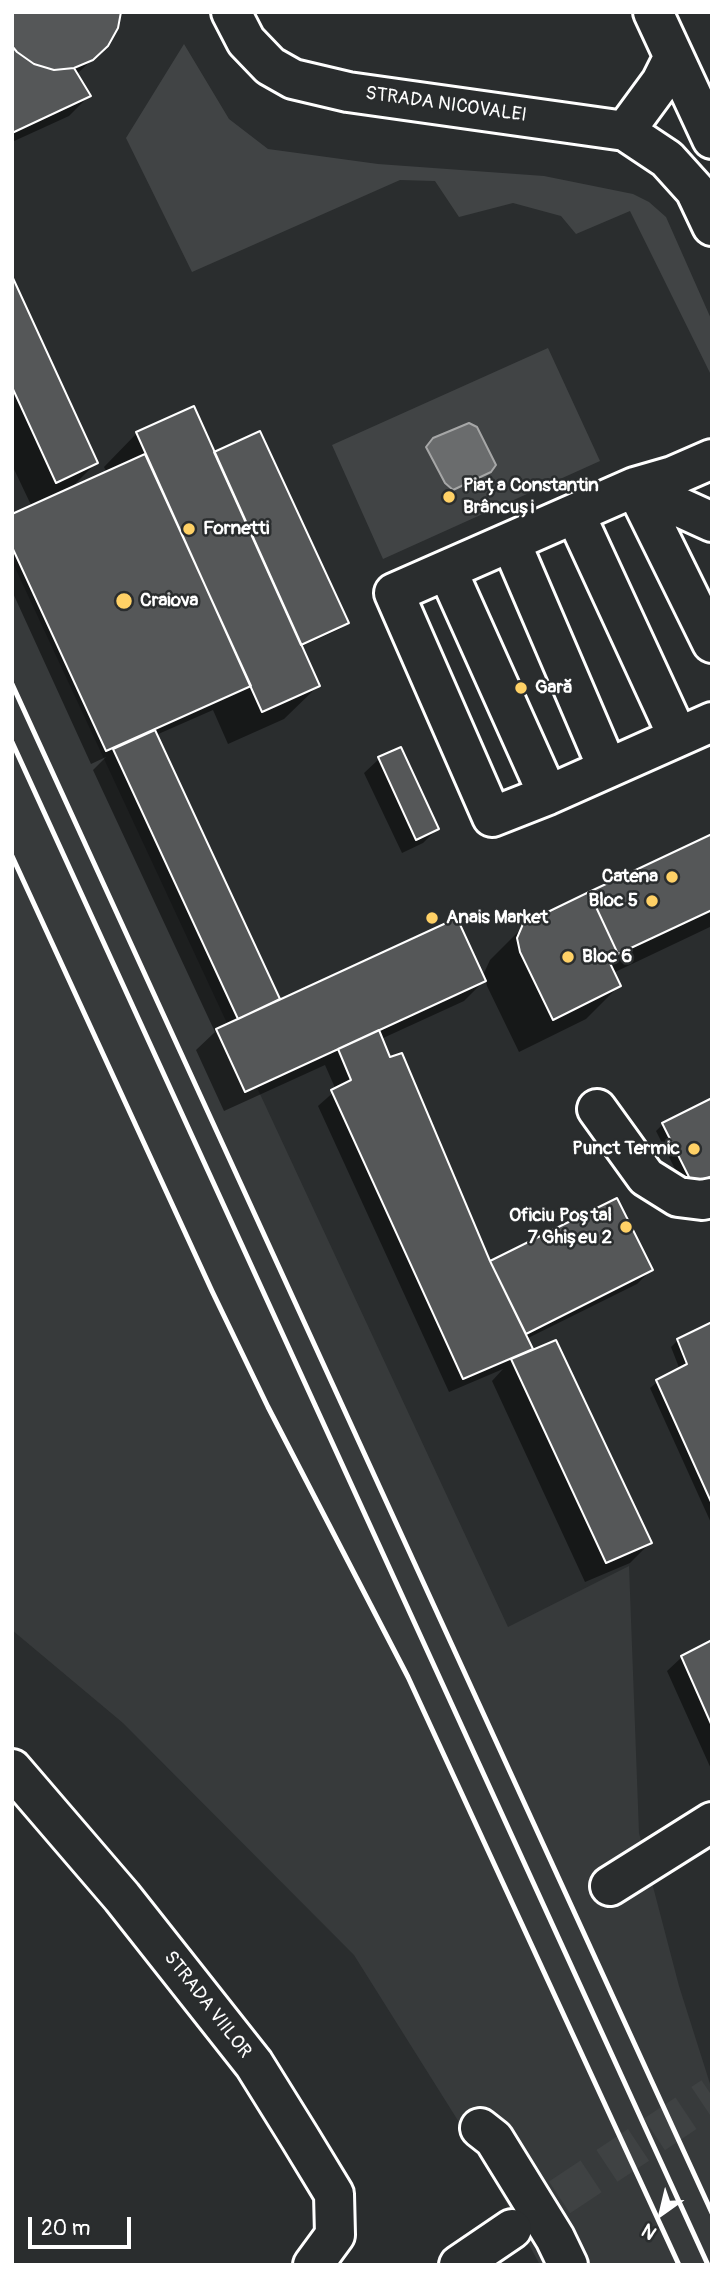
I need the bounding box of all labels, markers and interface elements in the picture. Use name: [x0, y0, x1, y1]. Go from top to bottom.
street label: STRADA NICOVALEI: [364, 82, 528, 128]
place label: Piața Constantin Brâncuși: [463, 475, 599, 519]
marker: Piața Constantin Brâncuși: [441, 489, 457, 505]
place label: Fornetti: [203, 518, 269, 540]
marker: Fornetti: [181, 521, 197, 537]
place label: Craiova: [140, 590, 198, 612]
marker: Craiova: [114, 591, 134, 611]
place label: Gară: [535, 677, 573, 699]
marker: Gară: [513, 680, 529, 696]
place label: Catena: [602, 866, 658, 888]
marker: Catena: [664, 869, 680, 885]
place label: Bloc 5: [588, 890, 638, 912]
marker: Bloc 5: [644, 893, 660, 909]
place label: Anais Market: [446, 907, 548, 929]
marker: Anais Market: [424, 910, 440, 926]
place label: Bloc 6: [582, 946, 632, 968]
marker: Bloc 6: [560, 949, 576, 965]
place label: Punct Termic: [572, 1138, 680, 1160]
marker: Punct Termic: [686, 1141, 702, 1157]
place label: Oficiu Poștal 7 Ghișeu 2: [509, 1205, 612, 1249]
marker: Oficiu Poștal 7 Ghișeu 2: [618, 1219, 634, 1235]
street label: STRADA VIILOR: [158, 1947, 256, 2063]
north arrow: [626, 2179, 696, 2249]
scale bar: [32, 2204, 135, 2248]
text: 20 m: [41, 2215, 90, 2242]
text: N: [637, 2218, 661, 2245]

